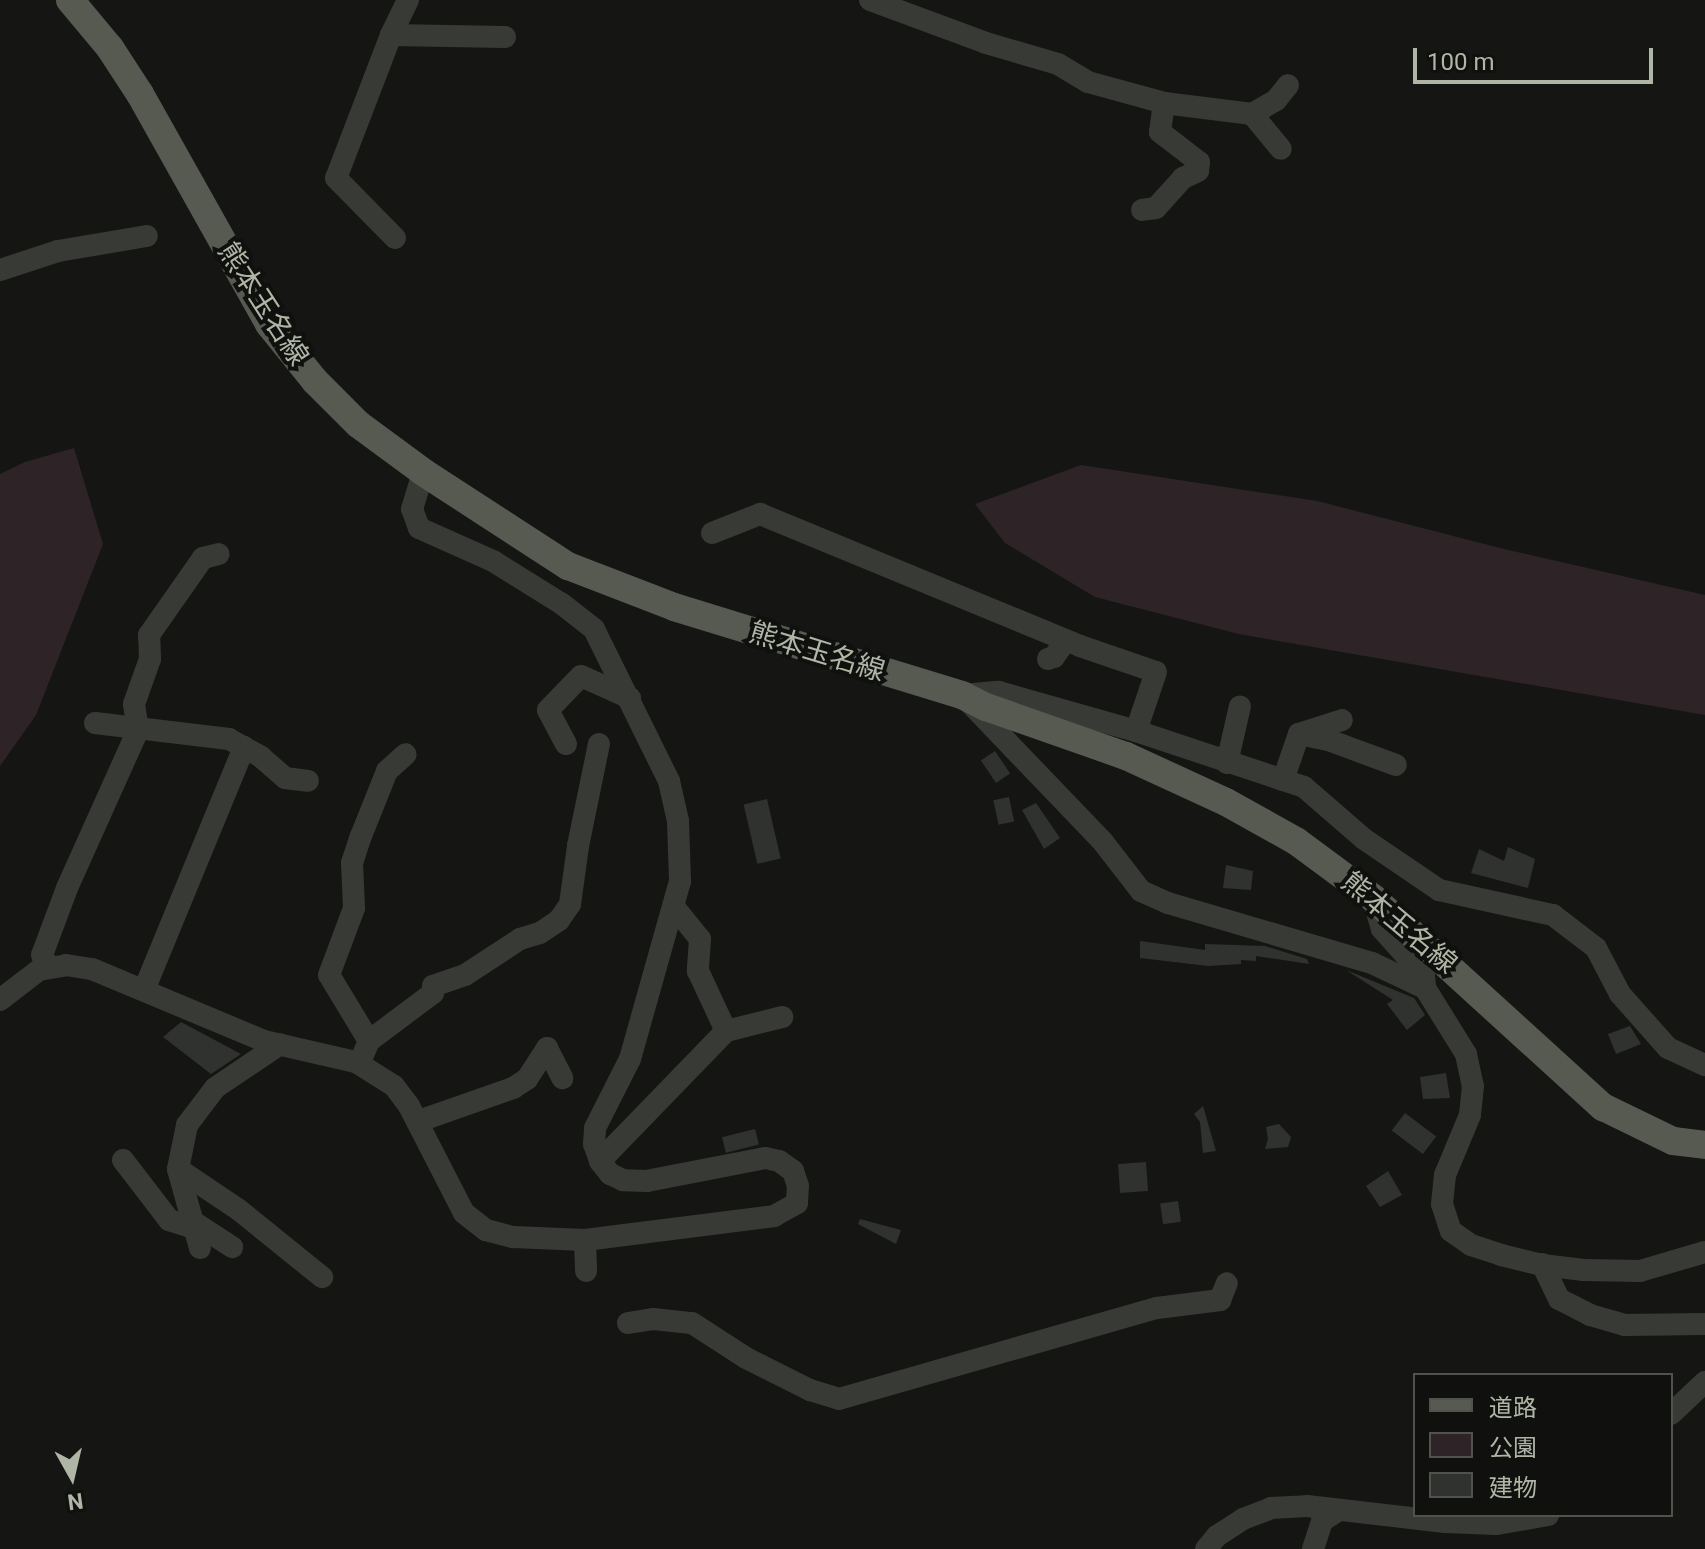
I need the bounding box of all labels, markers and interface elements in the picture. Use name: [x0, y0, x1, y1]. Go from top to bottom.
scale bar: [1417, 32, 1657, 82]
text: 100 m: [1427, 48, 1494, 76]
street label: 熊本玉名線: [211, 236, 315, 372]
street label: 熊本玉名線: [745, 615, 889, 689]
street label: 熊本玉名線: [1335, 865, 1463, 981]
legend: [1413, 1373, 1673, 1517]
text: 道路: [1489, 1394, 1537, 1422]
text: 公園: [1489, 1434, 1537, 1462]
north arrow: [32, 1437, 112, 1517]
text: 建物: [1489, 1474, 1537, 1502]
text: N: [66, 1488, 85, 1515]

